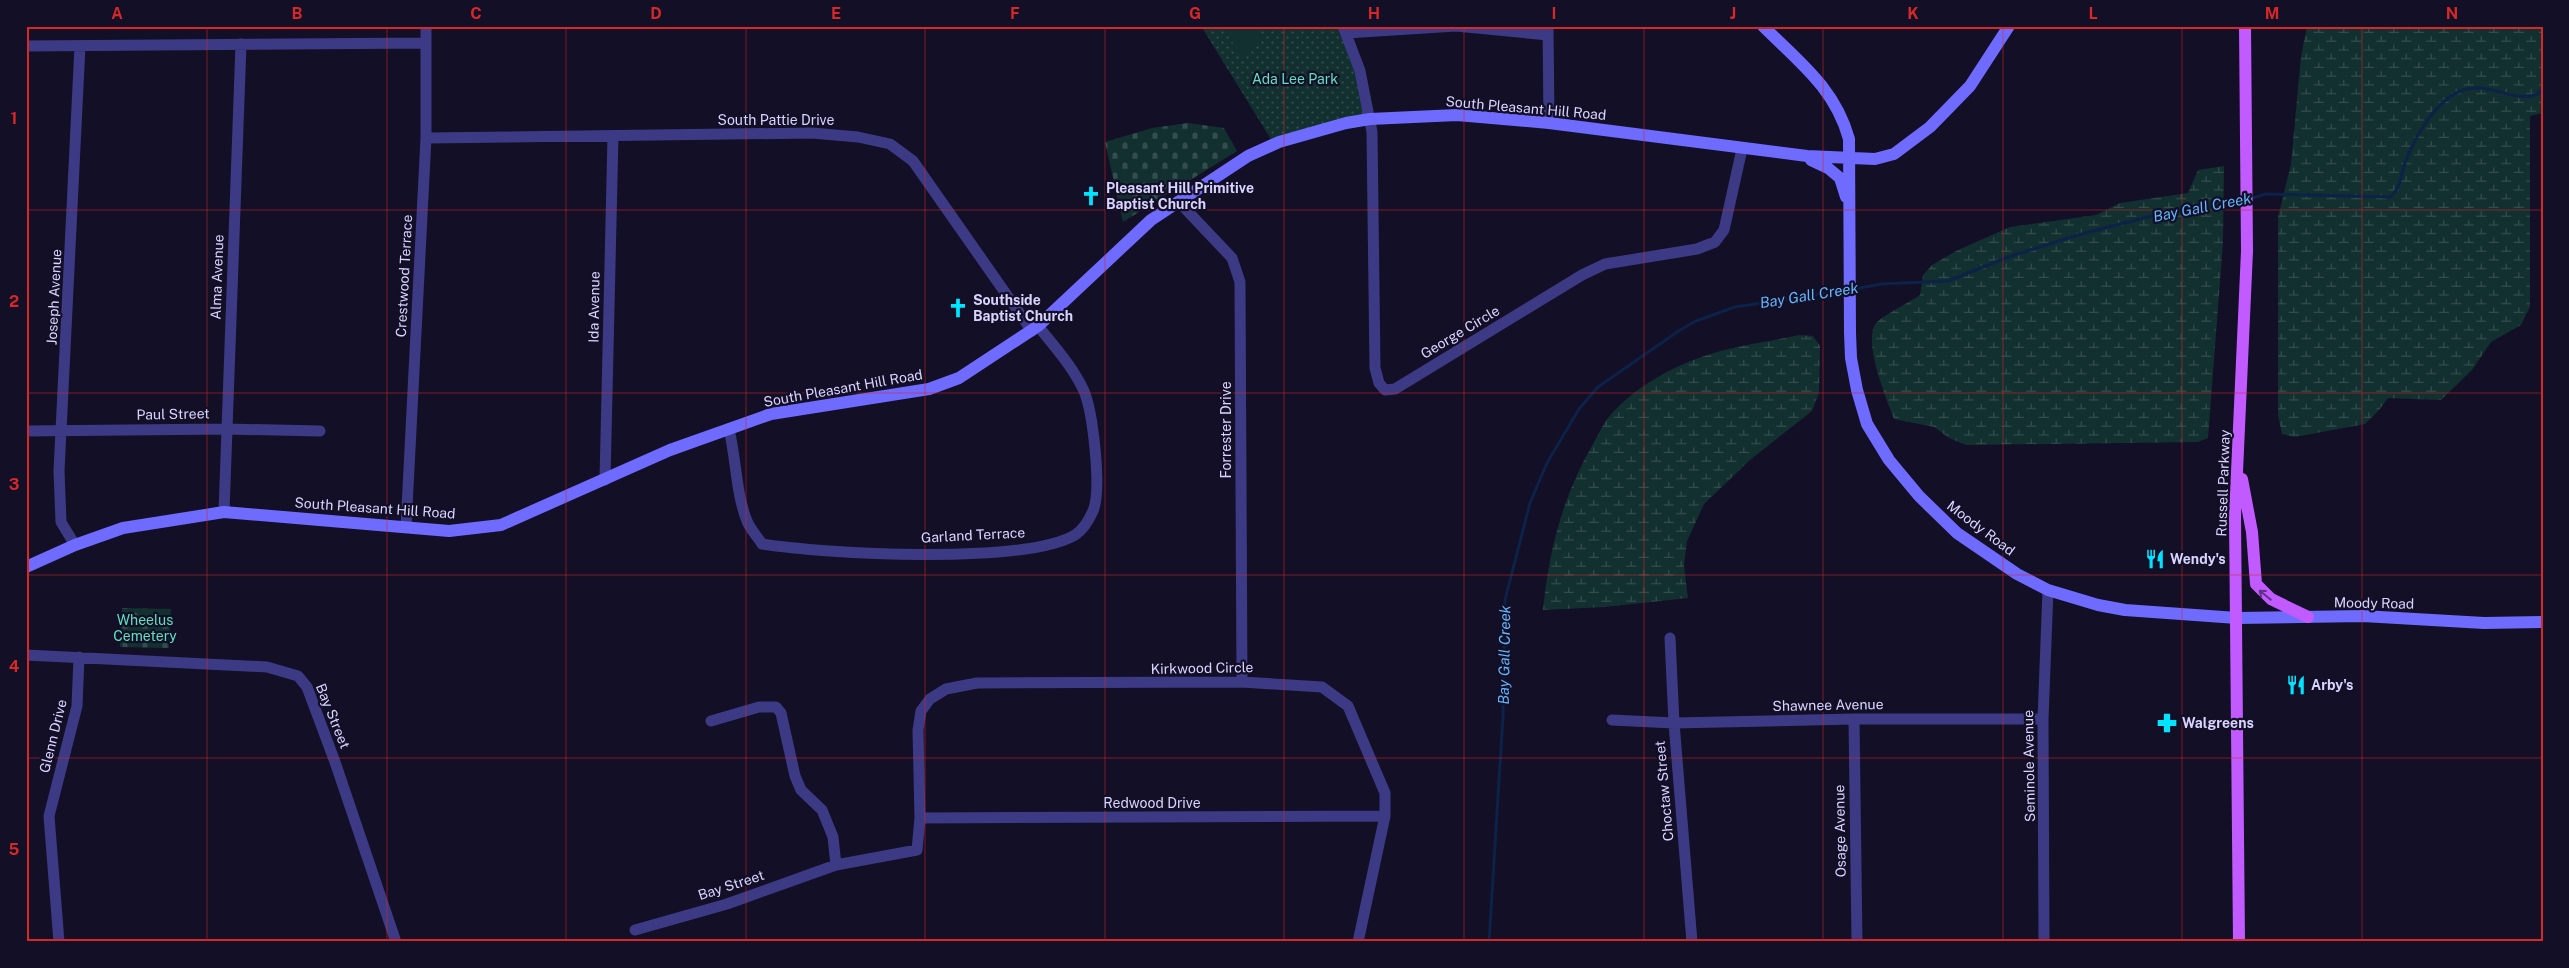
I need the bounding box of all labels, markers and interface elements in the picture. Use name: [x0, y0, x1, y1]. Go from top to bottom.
text: A: [111, 4, 123, 23]
text: B: [292, 4, 303, 23]
text: C: [470, 4, 482, 23]
text: D: [650, 4, 662, 23]
text: E: [831, 4, 841, 23]
text: F: [1010, 4, 1020, 23]
text: G: [1189, 4, 1201, 23]
text: H: [1368, 4, 1380, 23]
text: I: [1552, 4, 1556, 23]
text: J: [1730, 4, 1736, 23]
text: K: [1907, 4, 1919, 23]
text: L: [2088, 4, 2098, 23]
text: M: [2265, 4, 2279, 23]
text: N: [2446, 4, 2458, 23]
park label: Ada Lee Park: [1252, 71, 1338, 87]
street label: South Pleasant Hill Road: [1445, 93, 1607, 123]
text: 1: [11, 109, 17, 128]
street label: South Pattie Drive: [718, 112, 835, 128]
place label: Pleasant Hill Primitive Baptist Church: [1106, 180, 1254, 212]
church icon: Pleasant Hill Primitive Baptist Church: [1080, 185, 1102, 207]
water label: Bay Gall Creek: [2152, 189, 2253, 225]
street label: Crestwood Terrace: [393, 214, 415, 338]
street label: Alma Avenue: [208, 234, 226, 320]
street label: Joseph Avenue: [43, 248, 65, 345]
street label: Ida Avenue: [585, 271, 603, 343]
water label: Bay Gall Creek: [1759, 279, 1860, 311]
text: 2: [9, 292, 19, 311]
place label: Southside Baptist Church: [973, 292, 1073, 324]
church icon: Southside Baptist Church: [947, 297, 969, 319]
street label: George Circle: [1418, 302, 1502, 362]
street label: South Pleasant Hill Road: [762, 366, 924, 410]
street label: Forrester Drive: [1218, 381, 1234, 479]
street label: Paul Street: [136, 405, 210, 423]
street label: Russell Parkway: [2213, 429, 2233, 537]
text: 3: [9, 475, 19, 494]
street label: South Pleasant Hill Road: [294, 494, 456, 522]
street label: Moody Road: [1944, 497, 2018, 559]
street label: Garland Terrace: [920, 524, 1026, 546]
restaurant icon: Wendy's: [2144, 548, 2166, 570]
place label: Wendy's: [2170, 551, 2226, 567]
one-way arrow: [2259, 589, 2272, 600]
street label: Moody Road: [2334, 594, 2414, 612]
water label: Bay Gall Creek: [1495, 604, 1513, 705]
park label: Wheelus Cemetery: [113, 612, 177, 644]
text: 4: [9, 657, 20, 676]
street label: Kirkwood Circle: [1150, 659, 1254, 677]
restaurant icon: Arby's: [2285, 674, 2307, 696]
place label: Arby's: [2311, 677, 2353, 693]
street label: Bay Street: [313, 681, 353, 751]
street label: Shawnee Avenue: [1772, 696, 1884, 714]
street label: Glenn Drive: [36, 698, 70, 774]
street label: Seminole Avenue: [2020, 710, 2038, 822]
pharmacy icon: Walgreens: [2156, 712, 2178, 734]
place label: Walgreens: [2182, 715, 2254, 731]
street label: Choctaw Street: [1652, 740, 1676, 842]
street label: Osage Avenue: [1831, 784, 1849, 878]
street label: Redwood Drive: [1103, 795, 1201, 811]
text: 5: [9, 840, 20, 859]
street label: Bay Street: [696, 867, 766, 903]

